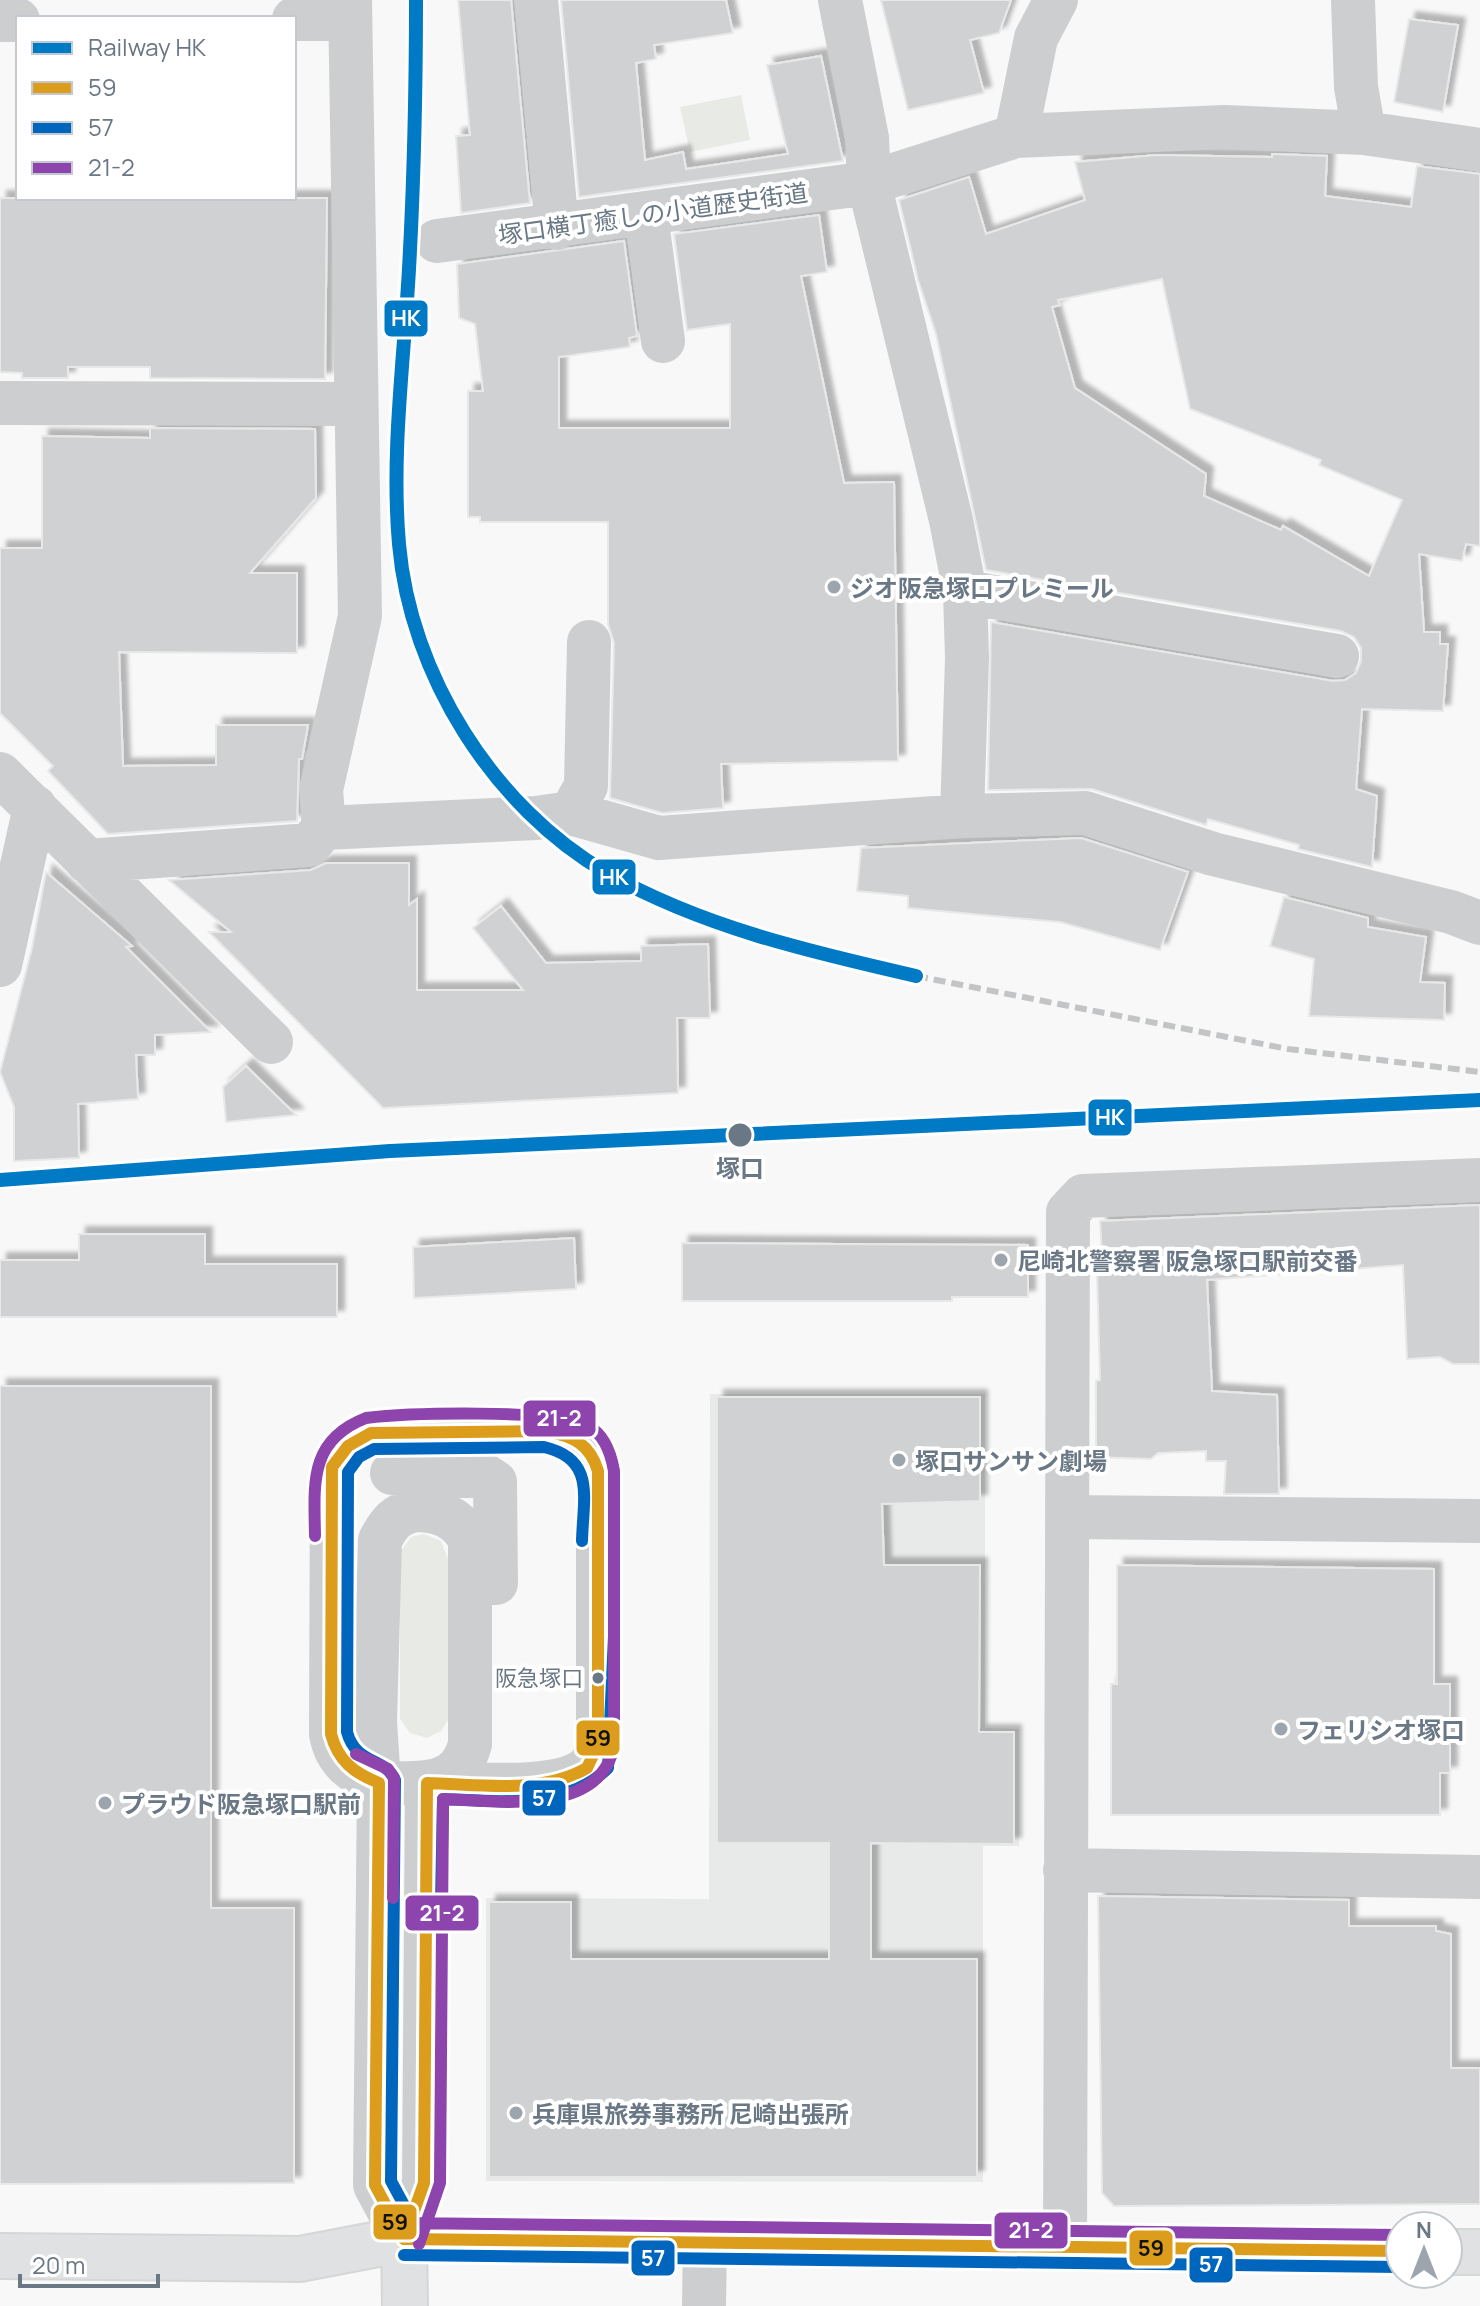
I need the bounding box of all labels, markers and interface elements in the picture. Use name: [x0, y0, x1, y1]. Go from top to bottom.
legend: [16, 16, 296, 200]
text: Railway HK: [88, 30, 207, 63]
text: 59: [88, 70, 117, 103]
text: 57: [88, 110, 114, 143]
text: 21-2: [88, 150, 135, 183]
street label: 塚口横丁癒しの小道歴史街道: [496, 175, 810, 251]
line badge: HK: [383, 299, 429, 338]
text: HK: [391, 303, 422, 333]
place label: ジオ阪急塚口プレミール: [850, 571, 1114, 604]
marker: ジオ阪急塚口プレミール: [825, 578, 843, 596]
line badge: HK: [591, 858, 637, 896]
text: HK: [599, 862, 630, 892]
line badge: HK: [1087, 1098, 1133, 1137]
text: HK: [1095, 1102, 1126, 1132]
marker: 塚口: [726, 1121, 754, 1149]
place label: 塚口: [716, 1151, 764, 1184]
place label: 尼崎北警察署 阪急塚口駅前交番: [1017, 1244, 1358, 1277]
marker: 尼崎北警察署 阪急塚口駅前交番: [992, 1251, 1010, 1269]
line badge: 21-2: [522, 1399, 597, 1438]
text: 21-2: [536, 1403, 582, 1433]
place label: 塚口サンサン劇場: [915, 1444, 1107, 1477]
marker: 塚口サンサン劇場: [890, 1451, 908, 1469]
place label: 阪急塚口: [495, 1663, 583, 1693]
marker: 阪急塚口: [590, 1670, 606, 1686]
place label: フェリシオ塚口: [1297, 1713, 1465, 1746]
line badge: 59: [575, 1719, 621, 1757]
marker: フェリシオ塚口: [1272, 1720, 1290, 1738]
text: 59: [585, 1723, 611, 1753]
line badge: 57: [521, 1779, 567, 1817]
text: 57: [532, 1783, 556, 1813]
place label: プラウド阪急塚口駅前: [121, 1787, 361, 1820]
marker: プラウド阪急塚口駅前: [96, 1794, 114, 1812]
line badge: 21-2: [404, 1894, 480, 1932]
text: 21-2: [419, 1898, 465, 1928]
place label: 兵庫県旅券事務所 尼崎出張所: [532, 2097, 849, 2130]
marker: 兵庫県旅券事務所 尼崎出張所: [507, 2104, 525, 2122]
line badge: 59: [372, 2203, 418, 2241]
text: 59: [382, 2207, 408, 2237]
north arrow: [1384, 2210, 1464, 2290]
line badge: 21-2: [993, 2211, 1069, 2250]
text: 21-2: [1008, 2215, 1054, 2245]
text: N: [1416, 2215, 1432, 2245]
line badge: 59: [1128, 2229, 1174, 2267]
text: 59: [1138, 2233, 1164, 2263]
scale bar: [20, 2238, 158, 2288]
line badge: 57: [630, 2239, 676, 2277]
text: 57: [641, 2243, 665, 2273]
line badge: 57: [1188, 2246, 1234, 2284]
text: 20 m: [32, 2248, 85, 2281]
text: 57: [1199, 2249, 1223, 2279]

